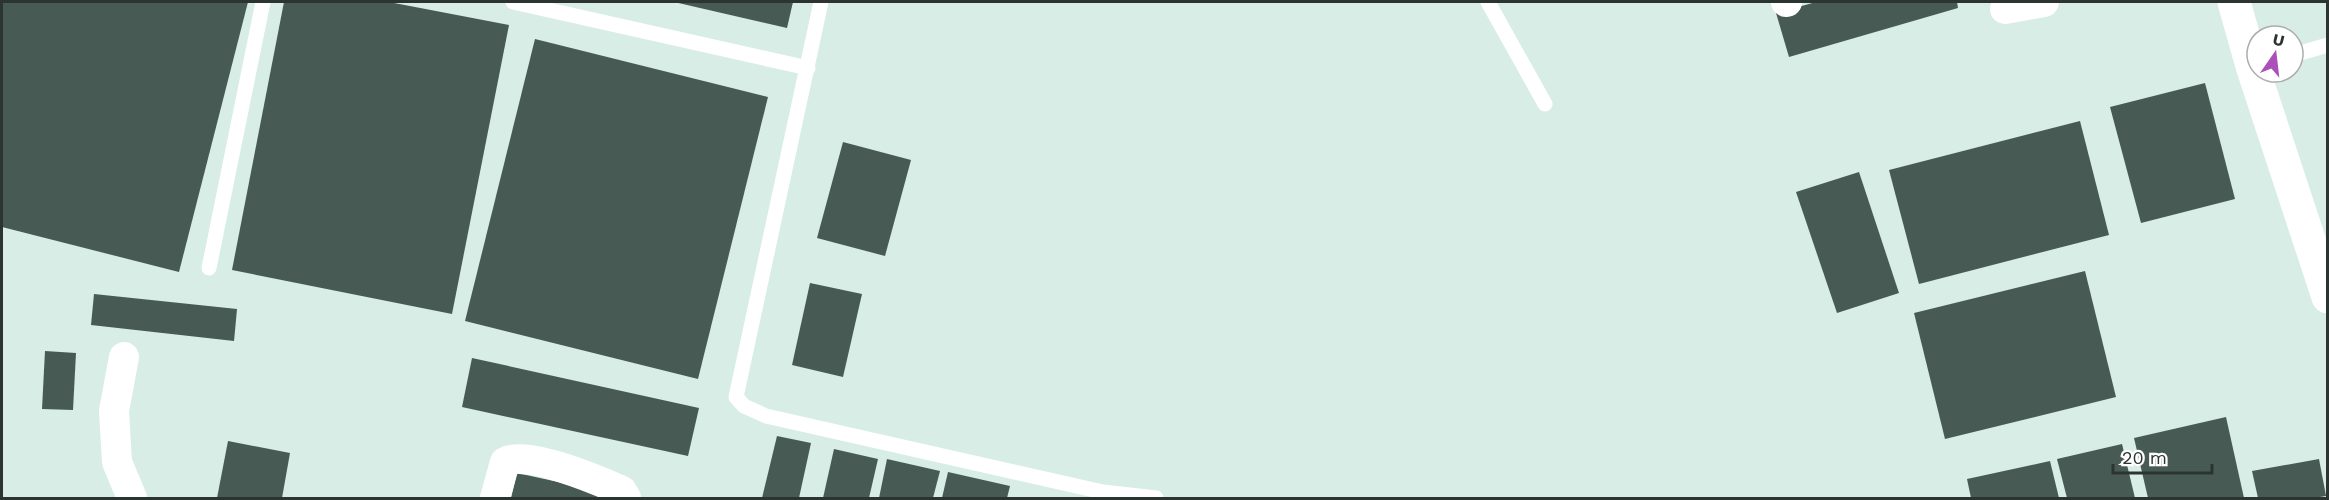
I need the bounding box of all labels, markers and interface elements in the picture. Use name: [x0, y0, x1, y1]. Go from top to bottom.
north arrow: [2245, 24, 2305, 84]
text: U: [2271, 29, 2286, 51]
scale bar: [2113, 437, 2212, 475]
text: 20 m: [2122, 447, 2167, 468]

